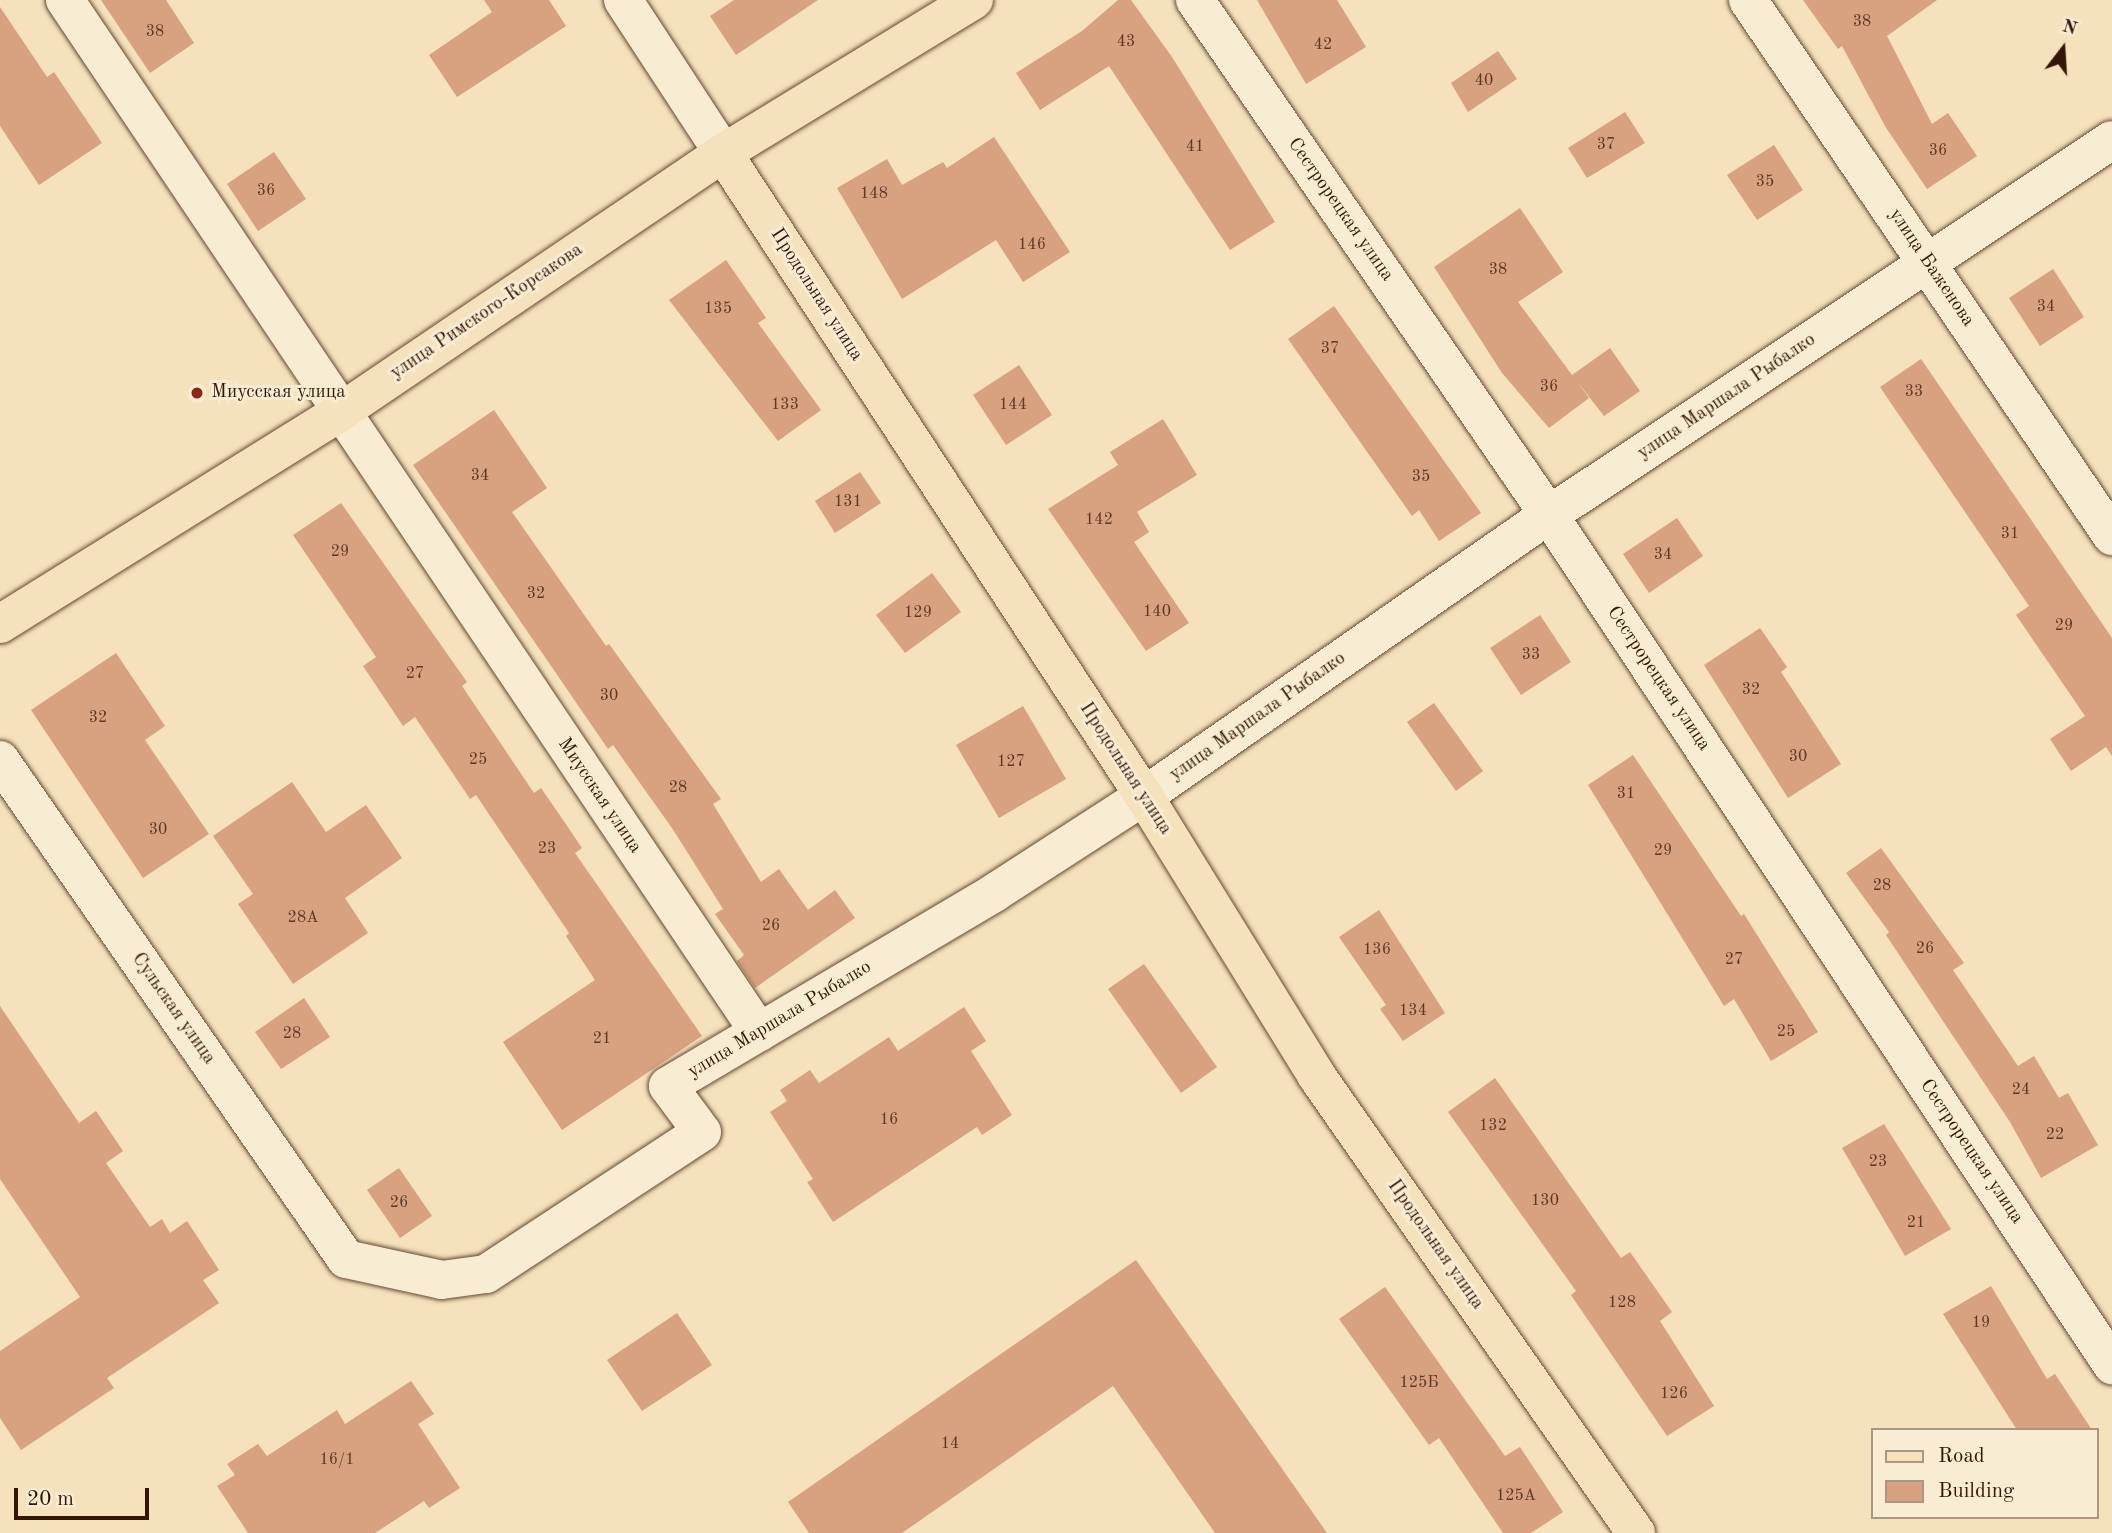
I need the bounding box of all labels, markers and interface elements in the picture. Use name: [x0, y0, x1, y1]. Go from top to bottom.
house number: 38: [1853, 12, 1871, 32]
north arrow: [2028, 14, 2098, 84]
text: N: [2060, 17, 2079, 40]
house number: 38: [146, 22, 164, 42]
house number: 43: [1117, 32, 1135, 52]
house number: 42: [1314, 35, 1332, 55]
house number: 40: [1475, 71, 1493, 91]
street label: Сестрорецкая улица: [1282, 134, 1398, 286]
house number: 37: [1597, 135, 1615, 155]
house number: 41: [1186, 137, 1204, 157]
house number: 36: [1929, 141, 1947, 161]
house number: 35: [1756, 172, 1774, 192]
house number: 36: [257, 181, 275, 201]
house number: 148: [860, 184, 888, 204]
street label: улица Баженова: [1883, 205, 1979, 331]
street label: Продольная улица: [765, 224, 867, 366]
house number: 146: [1018, 235, 1046, 255]
street label: улица Римского-Корсакова: [386, 239, 588, 385]
house number: 38: [1489, 260, 1507, 280]
house number: 34: [2037, 297, 2055, 317]
house number: 135: [704, 299, 732, 319]
street label: улица Маршала Рыбалко: [1634, 329, 1820, 465]
house number: 37: [1321, 339, 1339, 359]
house number: 36: [1540, 377, 1558, 397]
place label: Миусская улица: [211, 382, 346, 404]
house number: 33: [1905, 382, 1923, 402]
marker: Миусская улица: [189, 385, 205, 401]
house number: 133: [771, 395, 799, 415]
house number: 144: [999, 395, 1027, 415]
house number: 34: [471, 466, 489, 486]
house number: 35: [1412, 467, 1430, 487]
house number: 131: [834, 492, 862, 512]
house number: 142: [1085, 510, 1113, 530]
house number: 31: [2001, 524, 2019, 544]
house number: 29: [331, 542, 349, 562]
house number: 34: [1654, 545, 1672, 565]
house number: 32: [527, 584, 545, 604]
house number: 140: [1143, 602, 1171, 622]
street label: Сестрорецкая улица: [1601, 602, 1715, 756]
house number: 129: [904, 603, 932, 623]
house number: 29: [2055, 616, 2073, 636]
house number: 33: [1522, 645, 1540, 665]
street label: улица Маршала Рыбалко: [1165, 647, 1351, 787]
house number: 27: [406, 664, 424, 684]
house number: 32: [1742, 680, 1760, 700]
house number: 30: [600, 686, 618, 706]
street label: Продольная улица: [1074, 698, 1176, 840]
house number: 32: [89, 708, 107, 728]
street label: Миусская улица: [552, 734, 646, 858]
house number: 30: [1789, 747, 1807, 767]
house number: 25: [469, 750, 487, 770]
house number: 127: [997, 752, 1025, 772]
house number: 28: [669, 778, 687, 798]
house number: 31: [1617, 784, 1635, 804]
house number: 30: [149, 820, 167, 840]
house number: 23: [538, 839, 556, 859]
house number: 29: [1654, 841, 1672, 861]
house number: 28: [1873, 876, 1891, 896]
house number: 28А: [288, 908, 318, 928]
house number: 26: [762, 916, 780, 936]
house number: 26: [1916, 939, 1934, 959]
house number: 136: [1363, 940, 1391, 960]
street label: Сульская улица: [126, 949, 220, 1069]
house number: 27: [1725, 950, 1743, 970]
street label: улица Маршала Рыбалко: [684, 956, 876, 1084]
house number: 134: [1399, 1001, 1427, 1021]
house number: 25: [1777, 1022, 1795, 1042]
house number: 28: [283, 1024, 301, 1044]
house number: 21: [593, 1029, 611, 1049]
street label: Сестрорецкая улица: [1914, 1075, 2028, 1229]
house number: 24: [2012, 1080, 2030, 1100]
house number: 16: [880, 1110, 898, 1130]
house number: 132: [1479, 1116, 1507, 1136]
house number: 22: [2046, 1125, 2064, 1145]
house number: 23: [1869, 1152, 1887, 1172]
street label: Продольная улица: [1382, 1176, 1488, 1314]
house number: 130: [1531, 1191, 1559, 1211]
house number: 26: [390, 1193, 408, 1213]
house number: 21: [1907, 1213, 1925, 1233]
house number: 128: [1608, 1293, 1636, 1313]
house number: 19: [1972, 1313, 1990, 1333]
house number: 125Б: [1399, 1373, 1439, 1393]
house number: 126: [1660, 1384, 1688, 1404]
legend: [1870, 1428, 2098, 1519]
house number: 14: [941, 1434, 959, 1454]
text: Road: [1938, 1446, 1985, 1467]
house number: 16/1: [319, 1450, 355, 1470]
scale bar: [18, 1474, 152, 1518]
text: Building: [1938, 1481, 2014, 1502]
house number: 125А: [1496, 1486, 1536, 1506]
text: 20 m: [27, 1489, 74, 1510]

